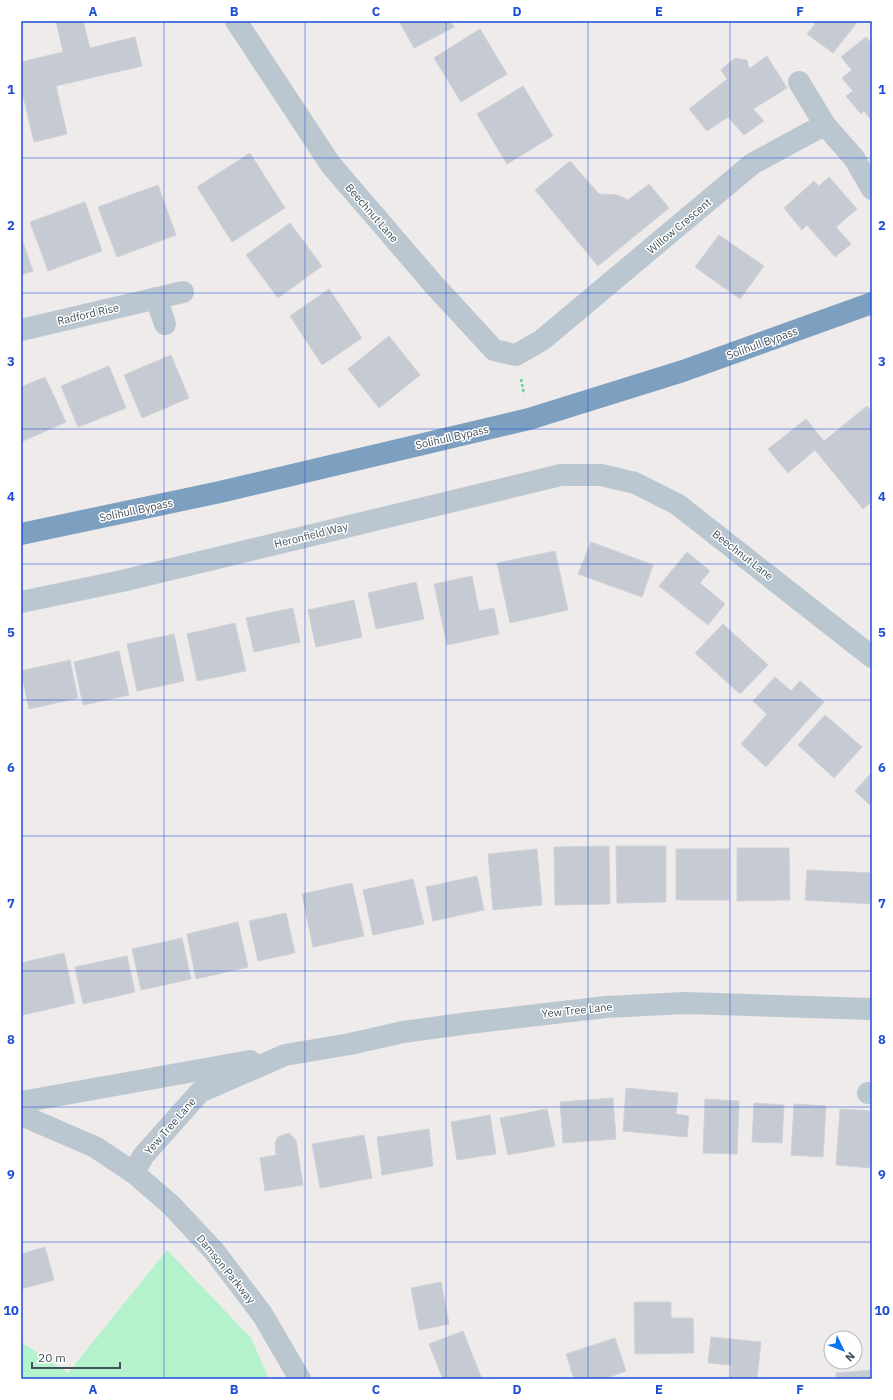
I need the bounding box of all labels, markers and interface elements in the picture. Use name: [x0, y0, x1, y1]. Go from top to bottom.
text: A: [89, 3, 98, 20]
text: B: [230, 3, 239, 20]
text: C: [372, 3, 381, 20]
text: D: [512, 3, 522, 20]
text: E: [655, 3, 663, 20]
text: F: [796, 3, 804, 20]
text: 1: [7, 81, 15, 98]
text: 1: [878, 81, 886, 98]
street label: Beechnut Lane: [343, 181, 401, 245]
street label: Willow Crescent: [644, 195, 714, 257]
text: 2: [7, 217, 15, 234]
text: 2: [878, 217, 886, 234]
street label: Radford Rise: [56, 300, 120, 328]
street label: Solihull Bypass: [724, 324, 800, 362]
text: 3: [7, 353, 15, 370]
text: 3: [878, 353, 886, 370]
street label: Solihull Bypass: [414, 422, 490, 452]
text: 4: [7, 488, 15, 505]
text: 4: [878, 488, 886, 505]
street label: Solihull Bypass: [98, 495, 174, 525]
street label: Heronfield Way: [273, 519, 350, 551]
street label: Beechnut Lane: [710, 527, 776, 583]
text: 5: [7, 624, 15, 641]
text: 5: [878, 624, 886, 641]
text: 6: [7, 759, 15, 776]
text: 6: [878, 759, 886, 776]
text: 7: [7, 895, 15, 912]
text: 7: [878, 895, 886, 912]
street label: Yew Tree Lane: [541, 999, 613, 1021]
text: 8: [7, 1031, 15, 1048]
text: 8: [878, 1031, 886, 1048]
street label: Yew Tree Lane: [141, 1095, 199, 1157]
text: 9: [7, 1166, 15, 1183]
text: 9: [878, 1166, 886, 1183]
street label: Damson Parkway: [194, 1232, 259, 1307]
text: 10: [3, 1302, 19, 1319]
text: 10: [874, 1302, 890, 1319]
north arrow: [823, 1330, 863, 1370]
scale bar: [32, 1344, 120, 1370]
text: N: [842, 1349, 858, 1365]
text: 20 m: [38, 1350, 66, 1365]
text: A: [89, 1381, 98, 1398]
text: B: [230, 1381, 239, 1398]
text: C: [372, 1381, 381, 1398]
text: D: [512, 1381, 522, 1398]
text: E: [655, 1381, 663, 1398]
text: F: [796, 1381, 804, 1398]

